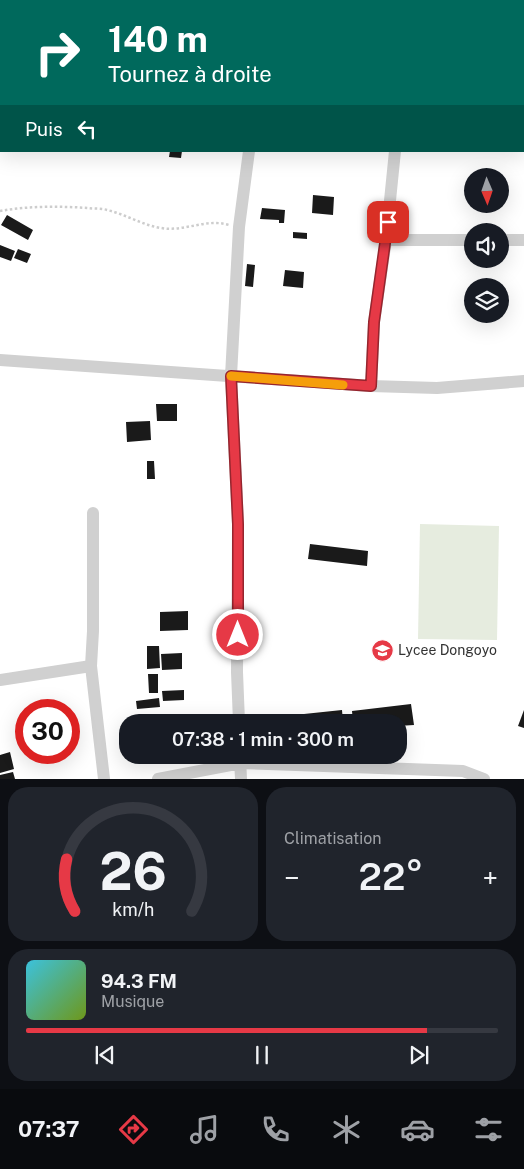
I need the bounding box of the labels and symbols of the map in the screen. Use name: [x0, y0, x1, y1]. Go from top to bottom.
north arrow: [464, 168, 509, 212]
pin: [367, 201, 409, 243]
position arrow: [211, 608, 263, 660]
school or university icon: Lycee Dongoyo: [370, 638, 394, 662]
place label: Lycee Dongoyo: [398, 642, 497, 658]
speed limit sign: 30: [15, 699, 80, 764]

